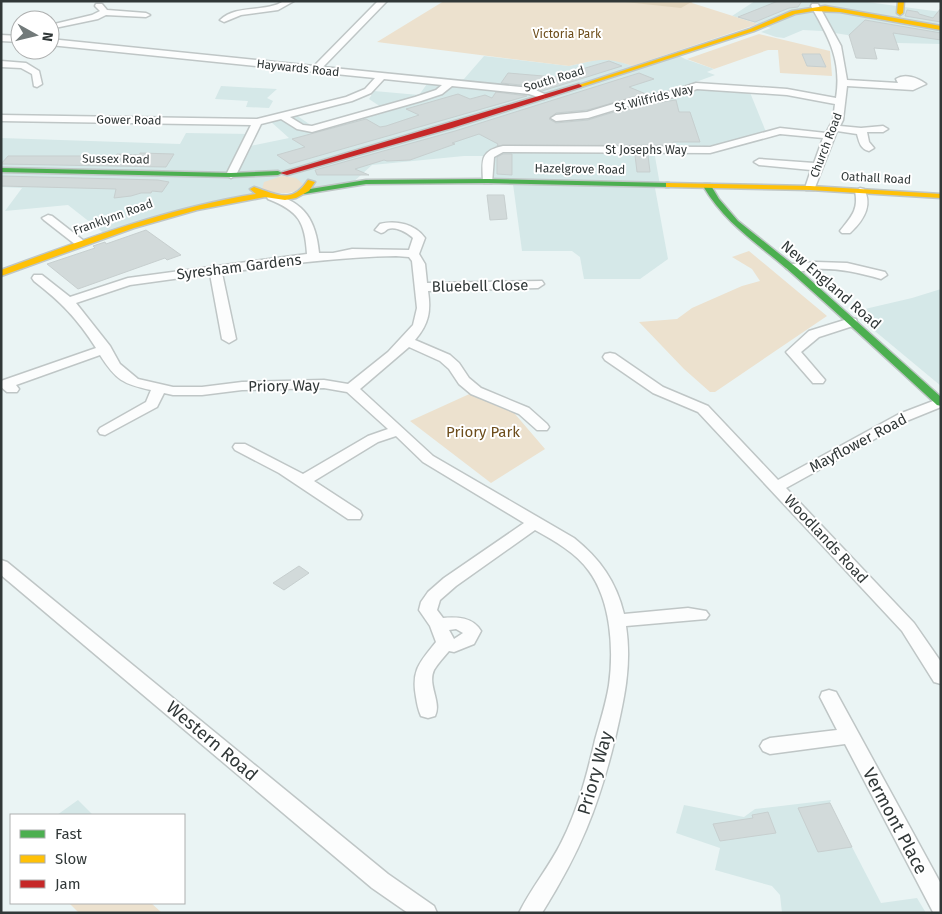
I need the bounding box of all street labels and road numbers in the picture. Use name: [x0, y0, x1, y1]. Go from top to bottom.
street label: Haywards Road: [256, 57, 340, 79]
street label: South Road: [522, 63, 586, 95]
street label: St Wilfrids Way: [613, 81, 695, 115]
street label: Church Road: [807, 111, 845, 179]
street label: Gower Road: [96, 112, 162, 128]
street label: St Josephs Way: [605, 143, 687, 157]
street label: Sussex Road: [82, 151, 150, 167]
street label: Hazelgrove Road: [535, 161, 625, 177]
street label: Oathall Road: [840, 169, 912, 187]
street label: Franklynn Road: [71, 196, 155, 238]
street label: New England Road: [777, 237, 885, 333]
street label: Syresham Gardens: [176, 250, 302, 284]
street label: Bluebell Close: [431, 276, 529, 296]
street label: Priory Way: [248, 376, 321, 396]
street label: Mayflower Road: [806, 410, 910, 476]
street label: Woodlands Road: [780, 491, 872, 587]
street label: Western Road: [162, 696, 262, 786]
street label: Priory Way: [573, 729, 617, 817]
street label: Vermont Place: [858, 764, 932, 878]

